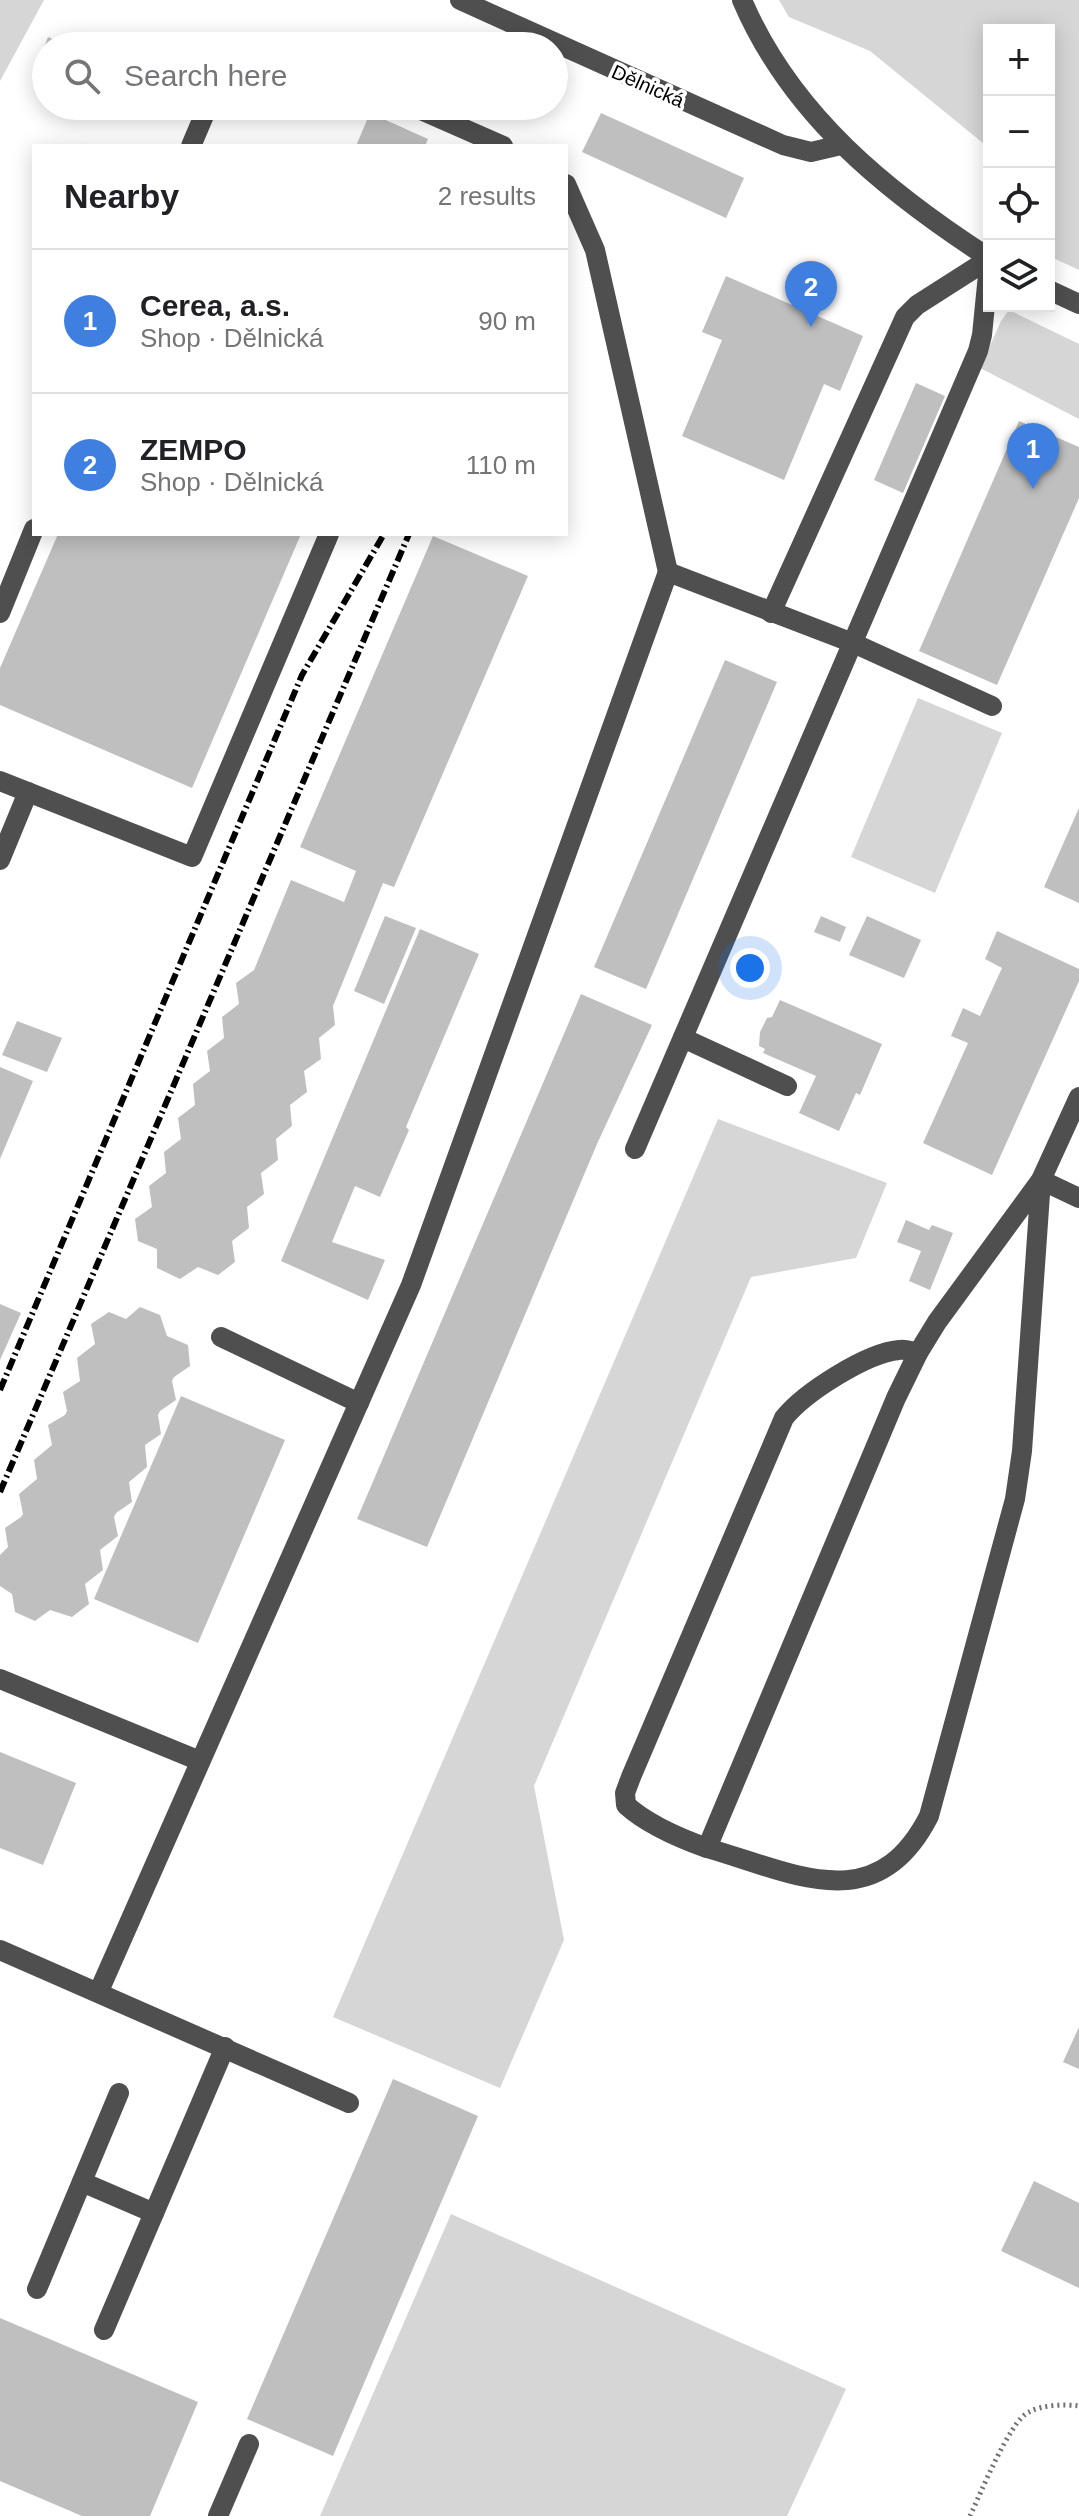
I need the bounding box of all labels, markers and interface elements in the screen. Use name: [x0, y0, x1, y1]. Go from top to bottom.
map controls: [983, 24, 1055, 312]
button: +: [983, 24, 1055, 96]
search box: [32, 32, 568, 120]
icon: search: [60, 54, 104, 98]
text: Search here: [124, 59, 287, 92]
street label: Dělnická: [608, 60, 688, 112]
button: −: [983, 96, 1055, 168]
button: locate: [983, 168, 1055, 240]
text: Nearby: [64, 177, 179, 215]
text: 2 results: [438, 181, 536, 211]
button: layers: [983, 240, 1055, 312]
pin: 2: [785, 261, 837, 327]
text: Cerea, a.s.: [140, 289, 290, 322]
text: 1: [83, 306, 97, 336]
text: 90 m: [478, 306, 536, 336]
text: Shop · Dělnická: [140, 323, 324, 353]
pin: 1: [1007, 423, 1059, 489]
text: ZEMPO: [140, 433, 247, 466]
text: 2: [83, 450, 97, 480]
text: 110 m: [466, 450, 536, 480]
text: Shop · Dělnická: [140, 467, 324, 497]
your location: [730, 948, 770, 988]

